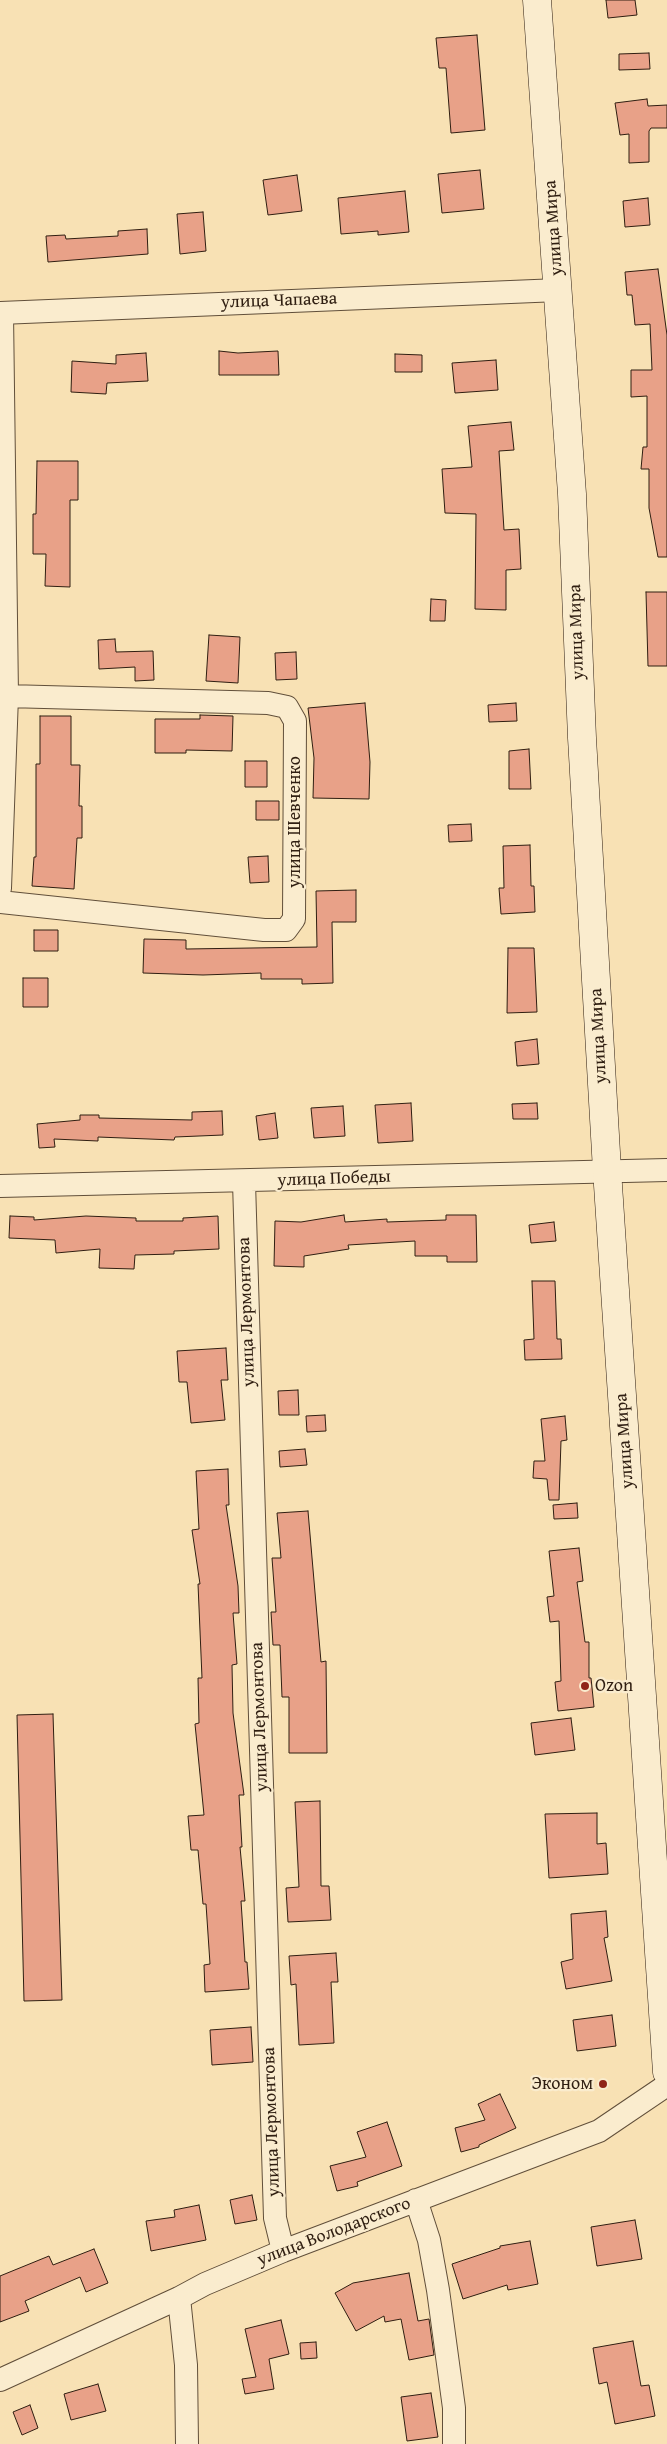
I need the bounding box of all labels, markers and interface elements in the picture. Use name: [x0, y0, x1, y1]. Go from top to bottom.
street label: улица Мира: [540, 180, 568, 276]
street label: улица Чапаева: [220, 288, 338, 314]
street label: улица Мира: [565, 584, 589, 680]
street label: улица Шевченко: [284, 756, 306, 888]
street label: улица Мира: [586, 988, 612, 1084]
street label: улица Победы: [277, 1166, 391, 1192]
street label: улица Лермонтова: [234, 1237, 260, 1387]
street label: улица Мира: [611, 1393, 639, 1489]
street label: улица Лермонтова: [247, 1642, 273, 1792]
place label: Ozon: [595, 1675, 633, 1697]
marker: Ozon: [579, 1680, 591, 1692]
street label: улица Лермонтова: [259, 2047, 285, 2197]
place label: Эконом: [532, 2073, 593, 2095]
marker: Эконом: [597, 2078, 609, 2090]
street label: улица Володарского: [254, 2193, 414, 2271]

